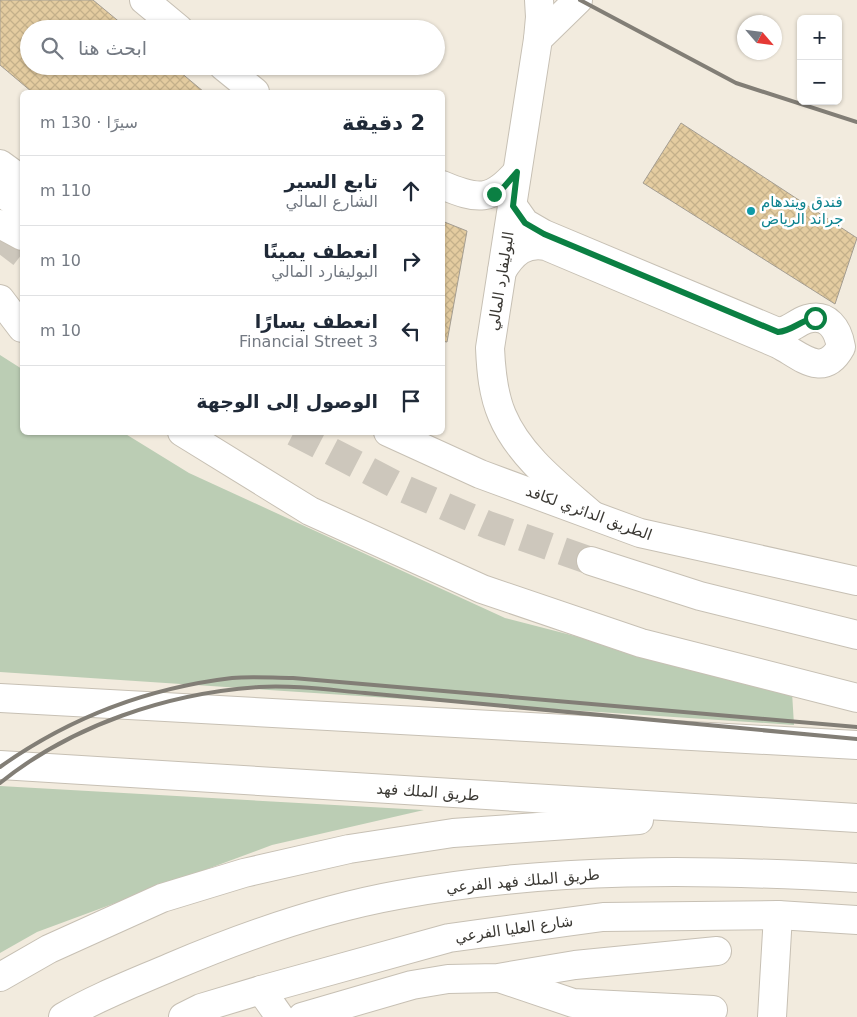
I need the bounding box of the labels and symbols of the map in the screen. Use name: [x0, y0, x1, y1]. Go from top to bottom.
north arrow: [737, 15, 782, 60]
route end: [483, 183, 506, 206]
place label: فندق ويندهام جراند الرياض: [761, 193, 843, 228]
marker: فندق ويندهام جراند الرياض: [745, 205, 757, 217]
street label: البوليفارد المالي: [484, 230, 519, 332]
route start: [804, 307, 827, 330]
street label: الطريق الدائري لكافد: [523, 482, 655, 545]
street label: طريق الملك فهد: [376, 779, 480, 805]
street label: طريق الملك فهد الفرعي: [445, 865, 601, 898]
street label: شارع العليا الفرعي: [454, 912, 574, 947]

